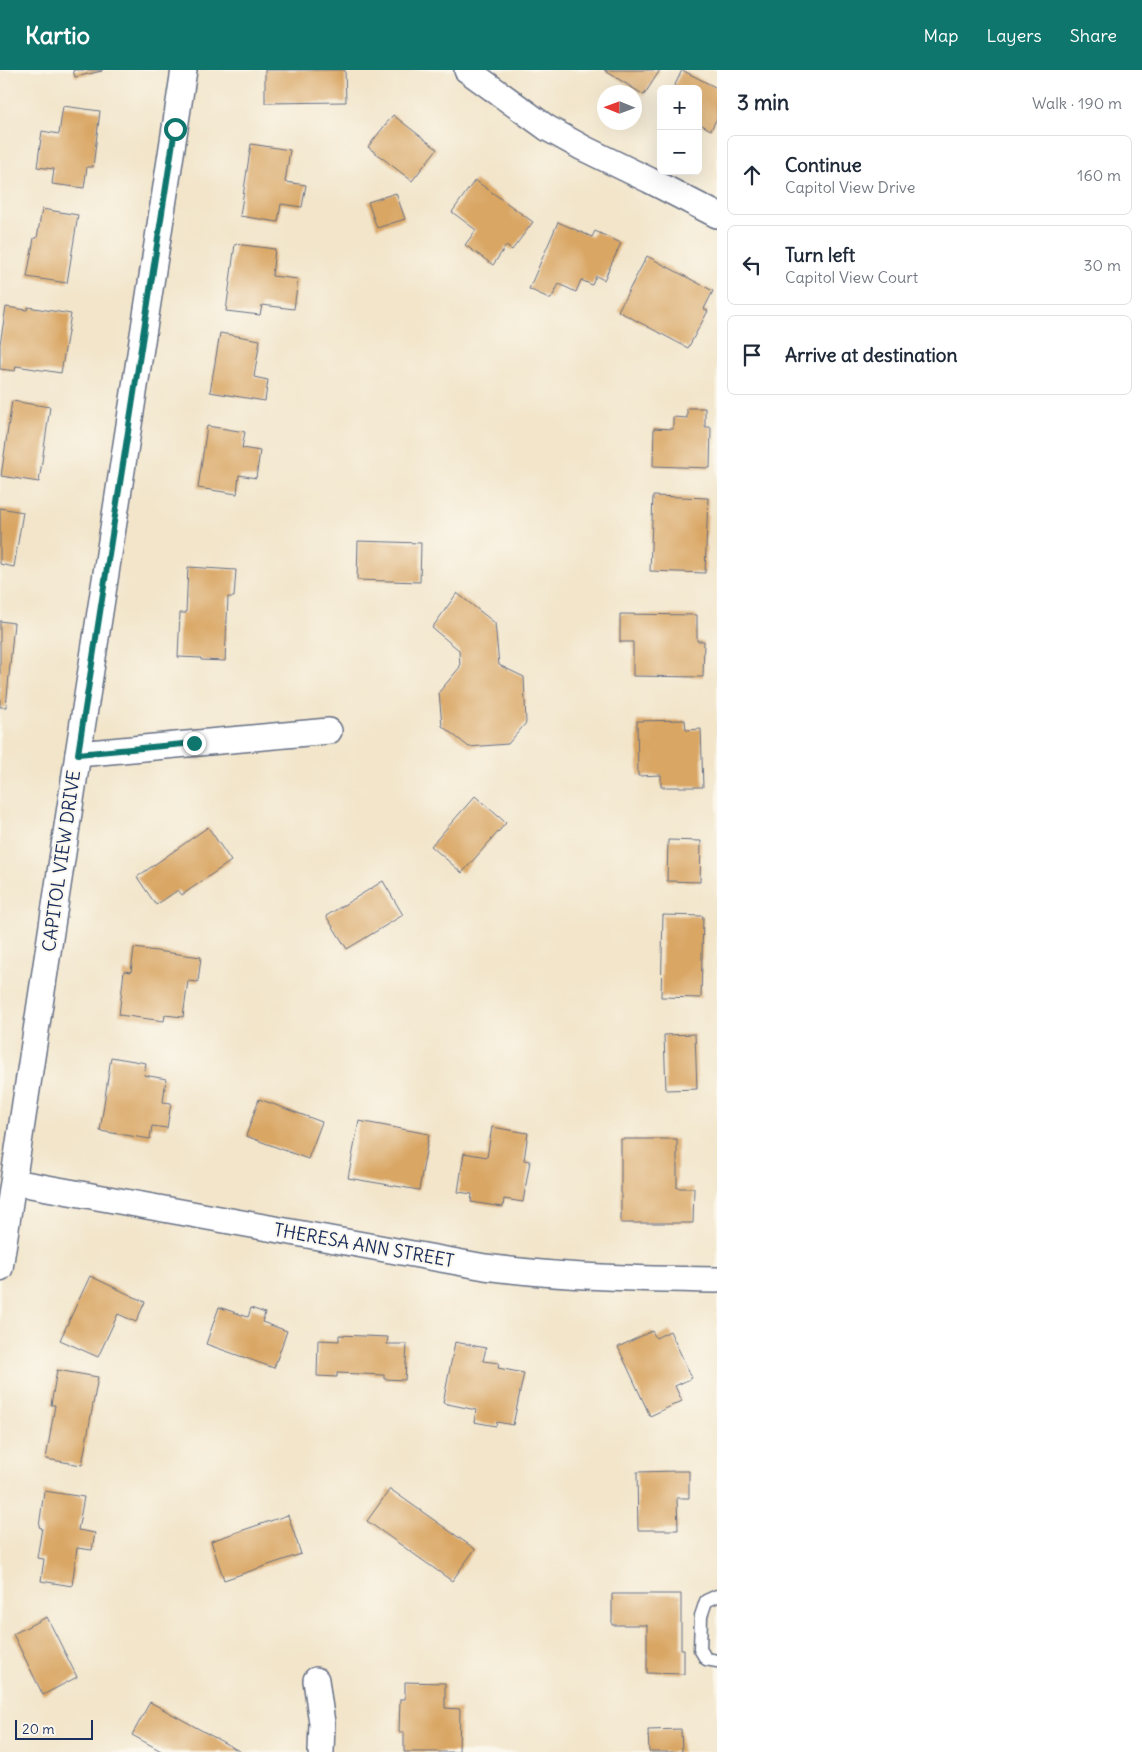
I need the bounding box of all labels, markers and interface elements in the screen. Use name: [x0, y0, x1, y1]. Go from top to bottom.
text: Kartio: [25, 20, 90, 50]
text: Map: [923, 24, 958, 47]
text: Layers: [986, 24, 1042, 47]
text: Share: [1070, 24, 1117, 47]
north arrow: [597, 85, 642, 130]
map controls: [657, 85, 702, 175]
button: +: [657, 85, 702, 130]
text: 3 min: [737, 89, 789, 116]
text: Walk · 190 m: [1032, 93, 1122, 113]
route start: [164, 118, 187, 141]
button: −: [657, 130, 702, 175]
text: Continue: [785, 153, 862, 177]
icon: ahead: [738, 161, 766, 189]
text: 160 m: [1077, 165, 1121, 185]
text: Capitol View Drive: [785, 177, 915, 197]
text: Turn left: [785, 243, 855, 267]
icon: left: [738, 251, 766, 279]
text: 30 m: [1084, 255, 1121, 275]
text: Capitol View Court: [785, 267, 918, 287]
icon: arrive: [738, 341, 766, 369]
text: Arrive at destination: [785, 343, 958, 367]
route end: [183, 732, 206, 755]
street label: CAPITOL VIEW DRIVE: [37, 769, 85, 953]
street label: THERESA ANN STREET: [272, 1218, 456, 1272]
scale bar: [15, 1717, 92, 1740]
text: 20 m: [22, 1720, 55, 1738]

